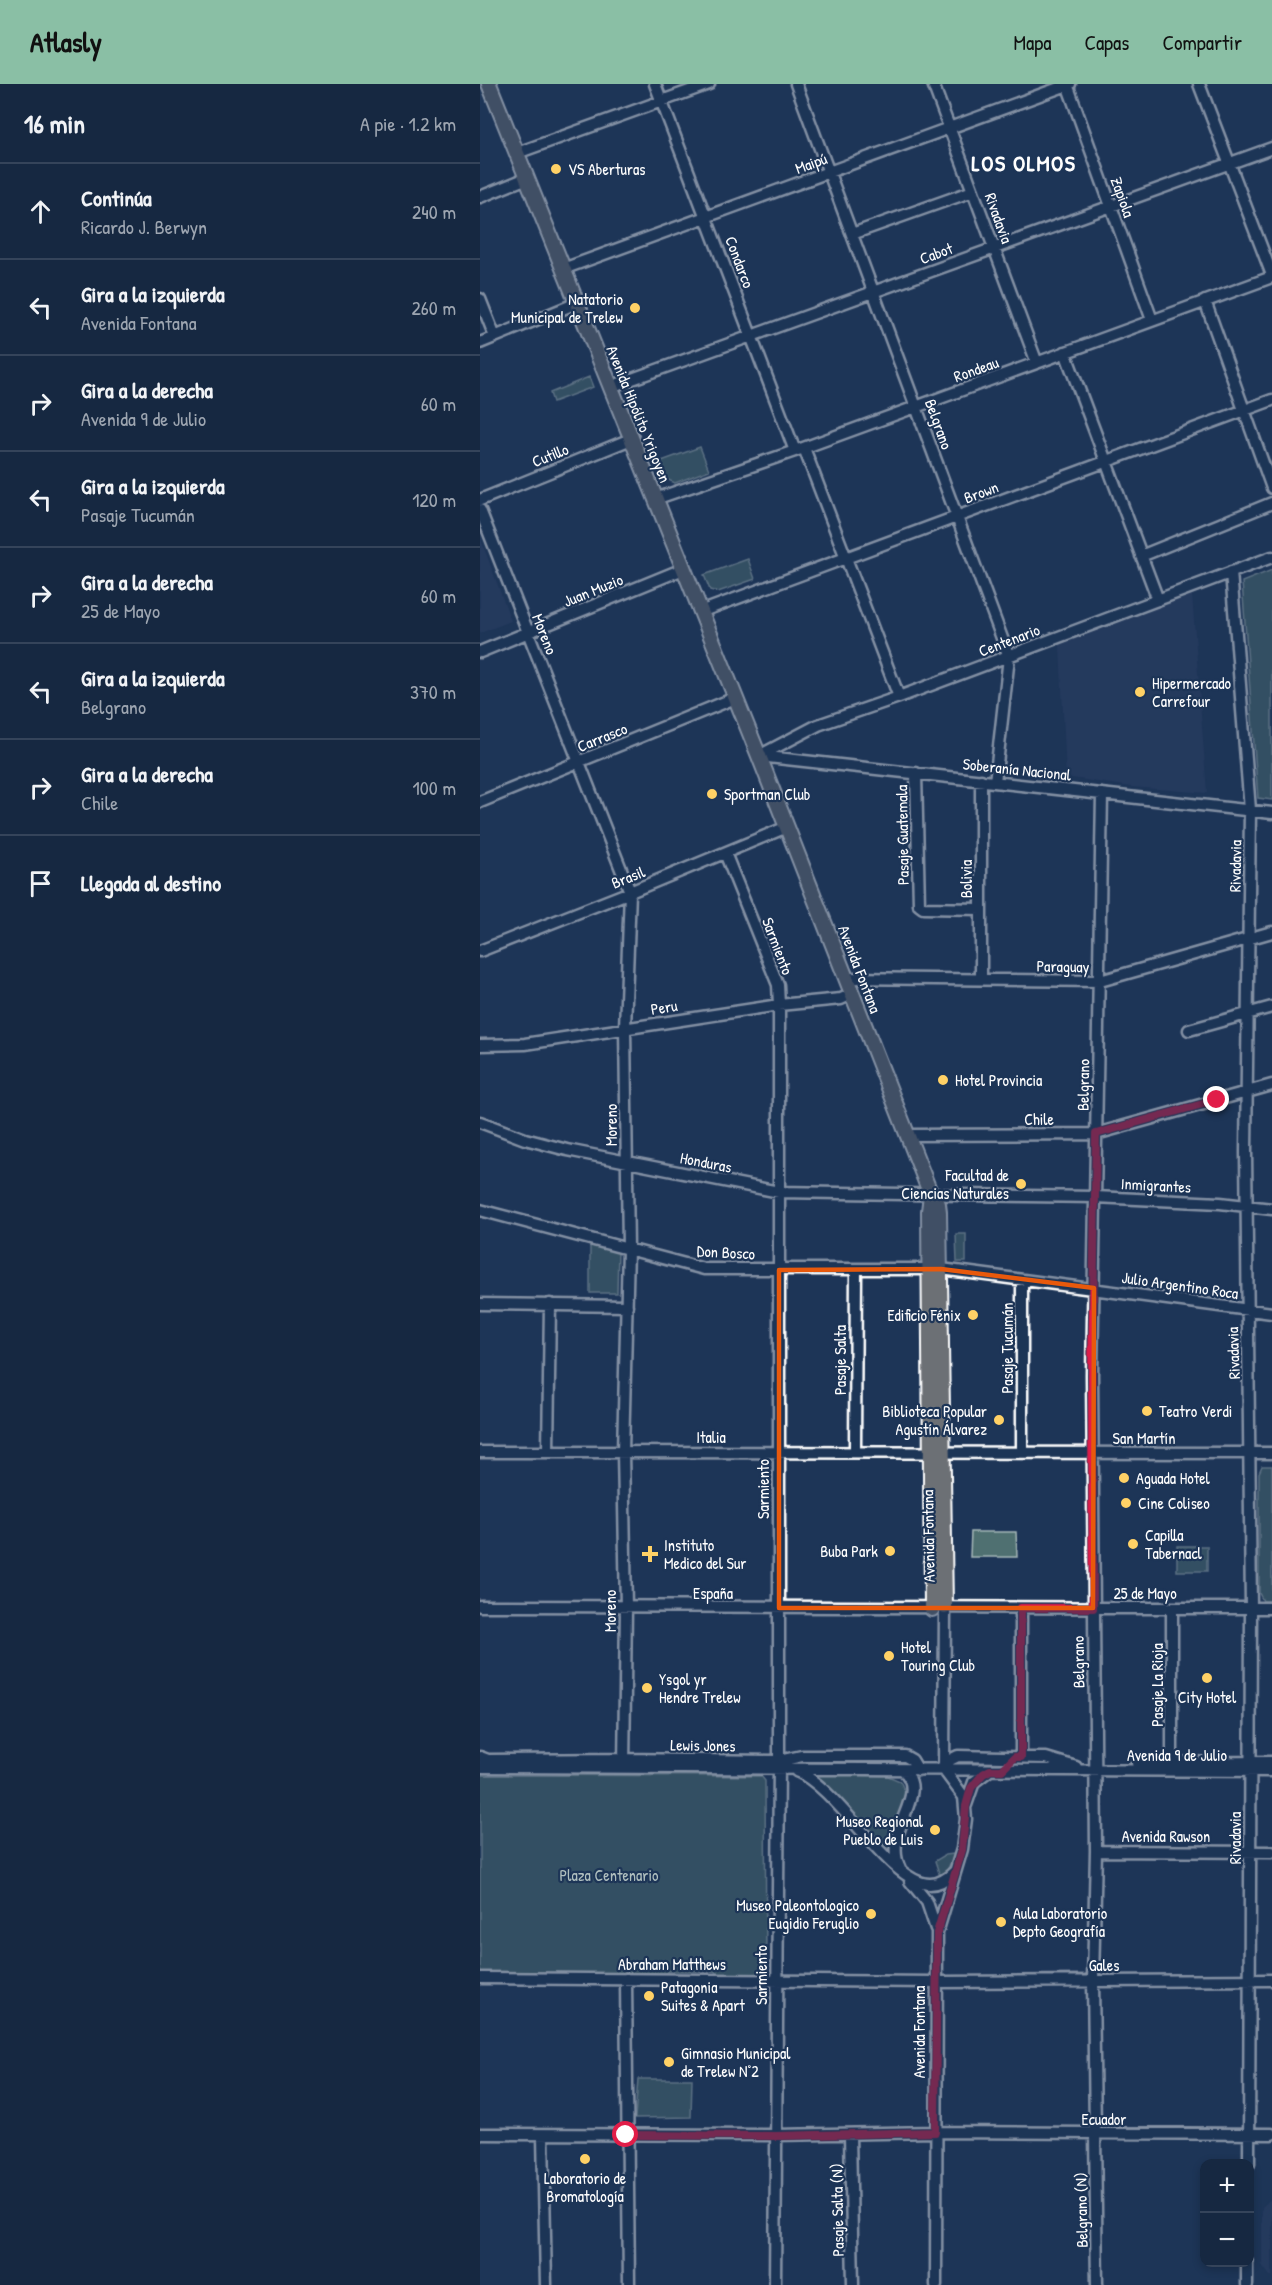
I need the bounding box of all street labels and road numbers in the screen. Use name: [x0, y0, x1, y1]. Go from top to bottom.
street label: Maipú: [792, 147, 831, 179]
street label: Zapiola: [1106, 174, 1140, 220]
street label: Rivadavia: [980, 190, 1018, 246]
street label: Condarco: [720, 233, 760, 292]
street label: Cabot: [916, 237, 956, 269]
street label: Avenida Hipólito Yrigoyen: [601, 342, 677, 486]
street label: Rondeau: [951, 351, 1002, 387]
street label: Belgrano: [920, 396, 958, 453]
street label: Cutillo: [528, 438, 572, 472]
street label: Brown: [961, 476, 1001, 508]
street label: Juan Muzio: [560, 568, 627, 612]
street label: Moreno: [527, 610, 563, 658]
street label: Centenario: [975, 618, 1043, 662]
street label: Carrasco: [574, 717, 631, 757]
street label: Soberanía Nacional: [962, 752, 1073, 786]
street label: Pasaje Guatemala: [890, 785, 914, 885]
street label: Rivadavia: [1224, 840, 1246, 892]
street label: Brasil: [608, 860, 649, 894]
street label: Bolivia: [955, 860, 977, 898]
street label: Sarmiento: [757, 914, 799, 978]
street label: Avenida Fontana: [833, 922, 887, 1016]
street label: Paraguay: [1036, 955, 1090, 977]
street label: Peru: [649, 994, 679, 1020]
street label: Belgrano: [1072, 1058, 1094, 1111]
street label: Moreno: [600, 1103, 622, 1146]
street label: Chile: [1024, 1108, 1054, 1130]
street label: Honduras: [678, 1146, 734, 1178]
street label: Inmigrantes: [1120, 1172, 1192, 1198]
street label: Don Bosco: [696, 1239, 756, 1265]
street label: Julio Argentino Roca: [1120, 1266, 1240, 1304]
street label: Pasaje Tucumán: [996, 1302, 1018, 1394]
street label: Pasaje Salta: [829, 1325, 851, 1395]
street label: Rivadavia: [1221, 1326, 1245, 1380]
street label: Italia: [696, 1426, 726, 1448]
street label: San Martín: [1113, 1427, 1175, 1449]
street label: Sarmiento: [752, 1459, 774, 1519]
street label: Avenida Fontana: [916, 1490, 940, 1582]
street label: España: [693, 1582, 733, 1604]
street label: 25 de Mayo: [1113, 1582, 1177, 1604]
street label: Moreno: [599, 1589, 621, 1632]
street label: Belgrano: [1067, 1635, 1089, 1688]
street label: Pasaje La Rioja: [1146, 1643, 1168, 1727]
street label: Lewis Jones: [670, 1733, 736, 1757]
street label: Avenida 9 de Julio: [1127, 1744, 1228, 1766]
street label: Rivadavia: [1224, 1812, 1246, 1864]
street label: Avenida Rawson: [1122, 1825, 1210, 1847]
street label: Sarmiento: [750, 1945, 772, 2005]
street label: Abraham Matthews: [618, 1953, 726, 1975]
street label: Gales: [1089, 1954, 1119, 1976]
street label: Avenida Fontana: [908, 1986, 930, 2078]
street label: Ecuador: [1082, 2108, 1126, 2130]
street label: Pasaje Salta (N): [825, 2163, 849, 2257]
street label: Belgrano (N): [1069, 2172, 1093, 2248]

